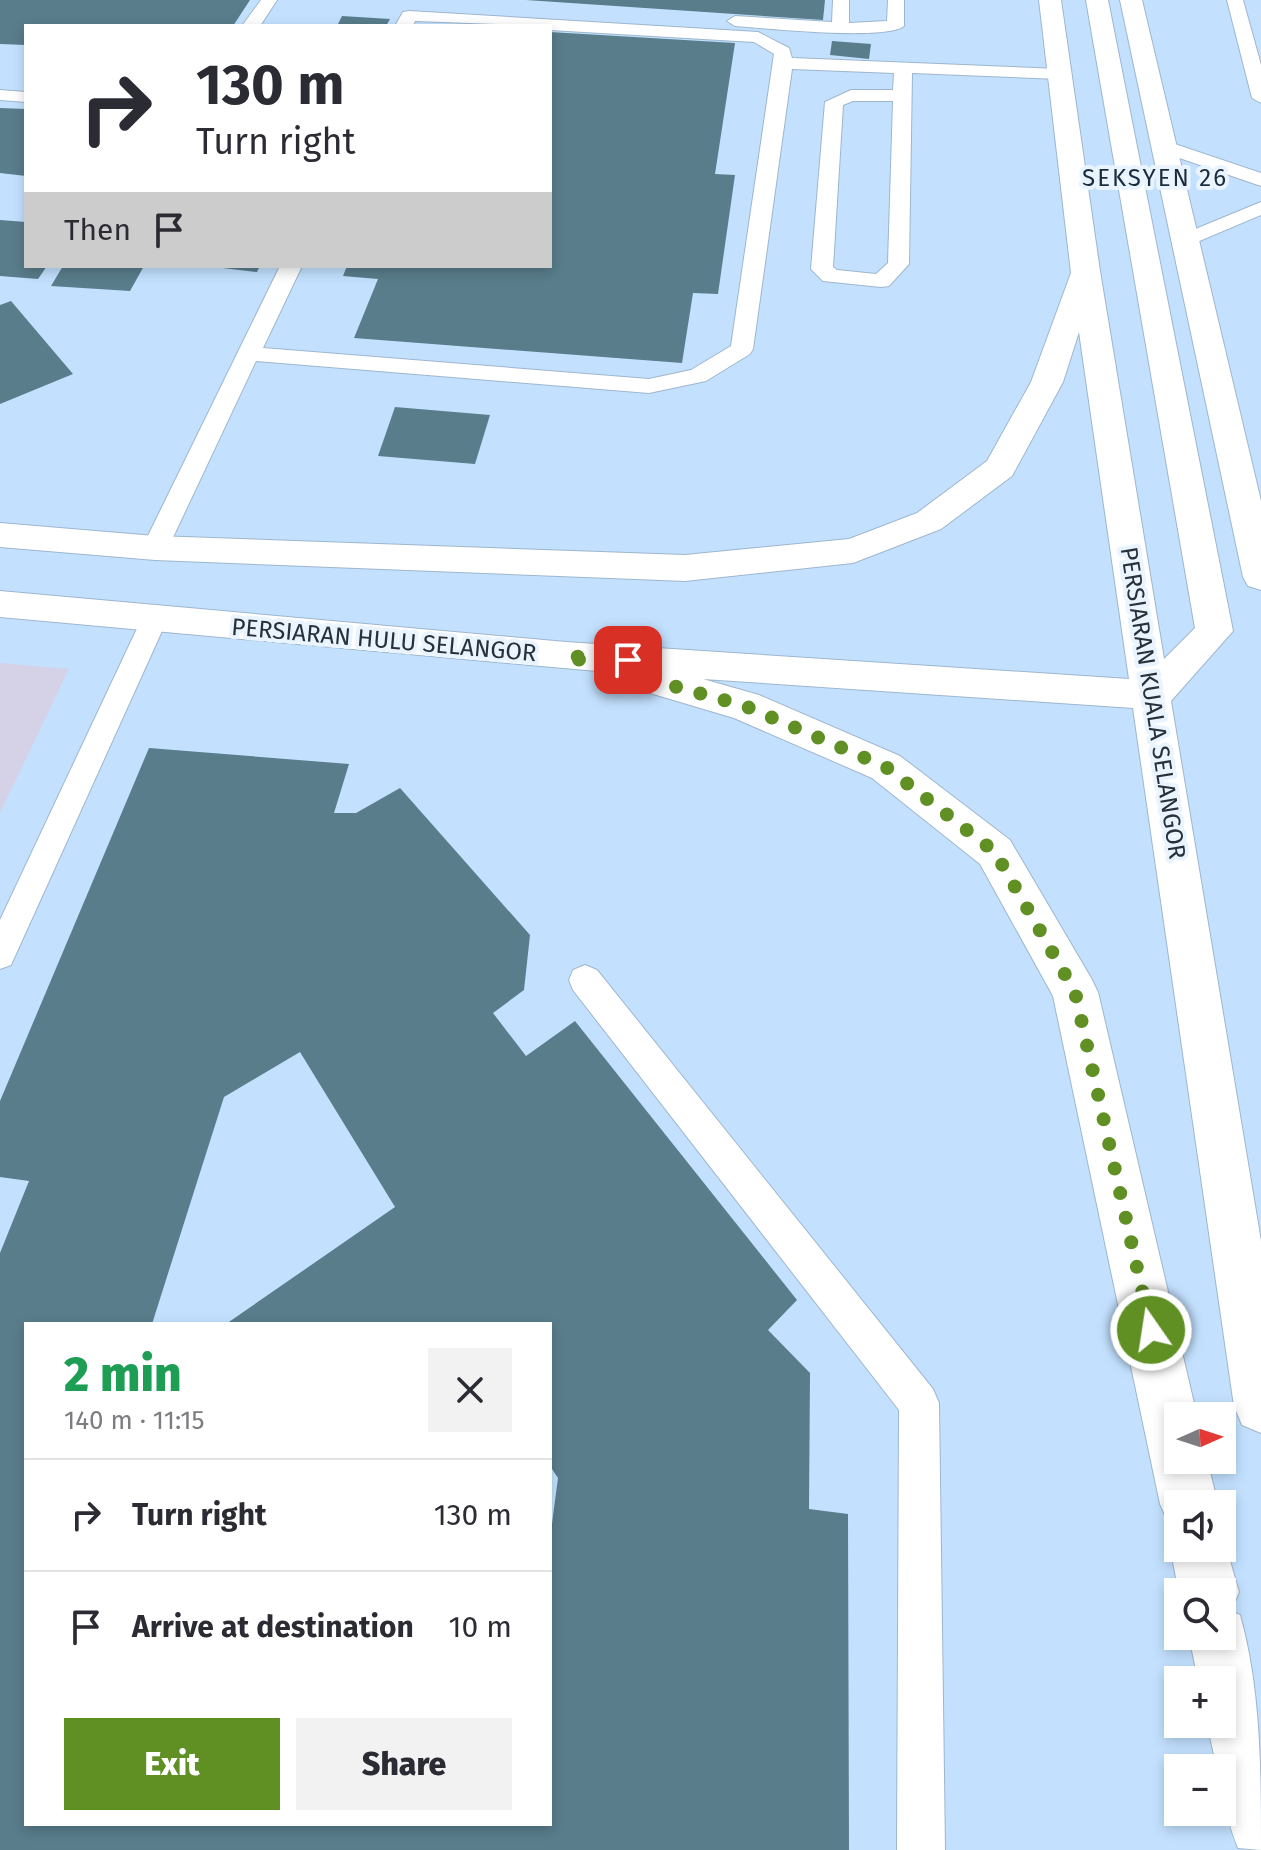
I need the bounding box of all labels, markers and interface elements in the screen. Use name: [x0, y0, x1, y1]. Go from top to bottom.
text: 130 m: [196, 52, 344, 119]
icon: right: [64, 56, 168, 160]
text: Turn right: [196, 120, 356, 164]
district label: SEKSYEN 26: [1082, 164, 1228, 192]
icon: arrive: [147, 208, 191, 252]
text: Then: [64, 212, 131, 248]
street label: PERSIARAN KUALA SELANGOR: [1114, 545, 1192, 861]
street label: PERSIARAN HULU SELANGOR: [230, 613, 538, 667]
pin: [594, 626, 662, 694]
icon: arrive: [606, 638, 650, 682]
position arrow: [1109, 1288, 1193, 1372]
text: 2 min: [64, 1346, 182, 1404]
button: close: [428, 1348, 512, 1432]
north arrow: [1164, 1402, 1236, 1474]
map controls: [1164, 1402, 1236, 1826]
text: 140 m · 11:15: [64, 1405, 204, 1436]
button: sound: [1164, 1490, 1236, 1562]
icon: right: [64, 1493, 108, 1537]
text: Turn right: [132, 1497, 267, 1533]
text: 130 m: [434, 1497, 512, 1533]
button: search: [1164, 1578, 1236, 1650]
icon: arrive: [64, 1605, 108, 1649]
text: Arrive at destination: [132, 1609, 414, 1645]
text: 10 m: [449, 1609, 512, 1645]
button: +: [1164, 1666, 1236, 1738]
button: Exit: [64, 1718, 280, 1810]
button: Share: [296, 1718, 512, 1810]
button: −: [1164, 1754, 1236, 1826]

